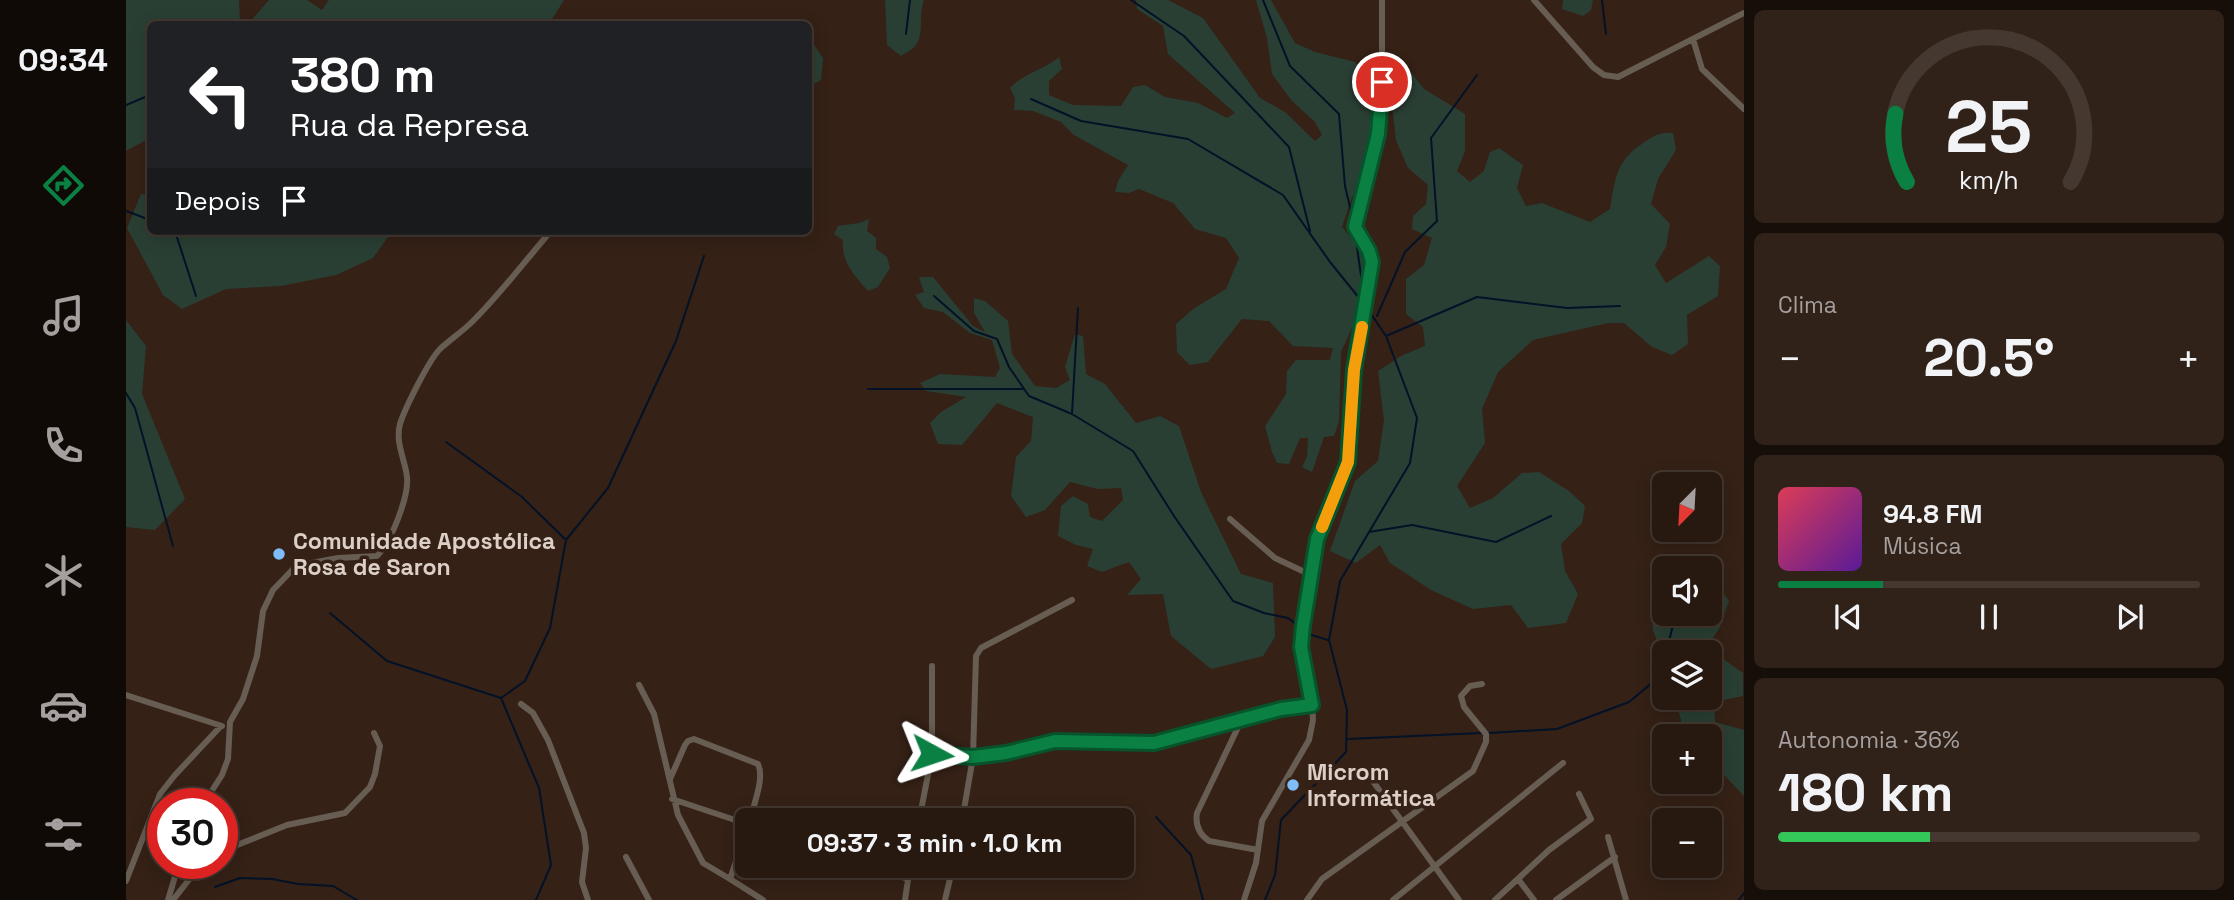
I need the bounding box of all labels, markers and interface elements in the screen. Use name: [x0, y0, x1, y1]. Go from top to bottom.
text: 09:34: [18, 40, 108, 80]
text: 380 m: [290, 44, 435, 106]
icon: left: [175, 49, 266, 140]
pin: [1352, 52, 1412, 112]
icon: arrive: [1363, 63, 1401, 101]
text: 25: [1946, 81, 2032, 174]
text: Rua da Represa: [290, 105, 529, 145]
icon: directions: [39, 161, 88, 210]
text: km/h: [1959, 164, 2019, 196]
icon: arrive: [275, 182, 313, 220]
text: Depois: [175, 184, 261, 218]
text: Clima: [1778, 290, 1837, 320]
icon: music: [39, 291, 88, 340]
text: 20.5°: [1923, 325, 2055, 391]
text: −: [1778, 335, 1802, 383]
text: +: [2176, 335, 2200, 383]
icon: phone: [39, 421, 88, 470]
north arrow: [1652, 472, 1722, 542]
map controls: [1652, 472, 1722, 878]
text: 94.8 FM: [1883, 497, 1982, 531]
place label: Comunidade Apostólica Rosa de Saron: [293, 526, 555, 582]
text: Música: [1883, 531, 1962, 561]
marker: Comunidade Apostólica Rosa de Saron: [271, 546, 287, 562]
icon: climate: [39, 551, 88, 600]
button: sound: [1652, 556, 1722, 626]
icon: previous: [1829, 598, 1867, 636]
icon: pause: [1970, 598, 2008, 636]
icon: next: [2111, 598, 2149, 636]
button: layers: [1652, 640, 1722, 710]
icon: car: [39, 681, 88, 730]
position arrow: [895, 717, 969, 791]
button: +: [1652, 724, 1722, 794]
text: Autonomia · 36%: [1778, 725, 1960, 755]
place label: Microm Informática: [1307, 757, 1435, 813]
text: 180 km: [1778, 760, 1953, 826]
marker: Microm Informática: [1285, 777, 1301, 793]
speed limit sign: 30: [147, 788, 238, 879]
button: −: [1652, 808, 1722, 878]
icon: filters: [39, 810, 88, 859]
text: 09:37 · 3 min · 1.0 km: [807, 826, 1062, 860]

